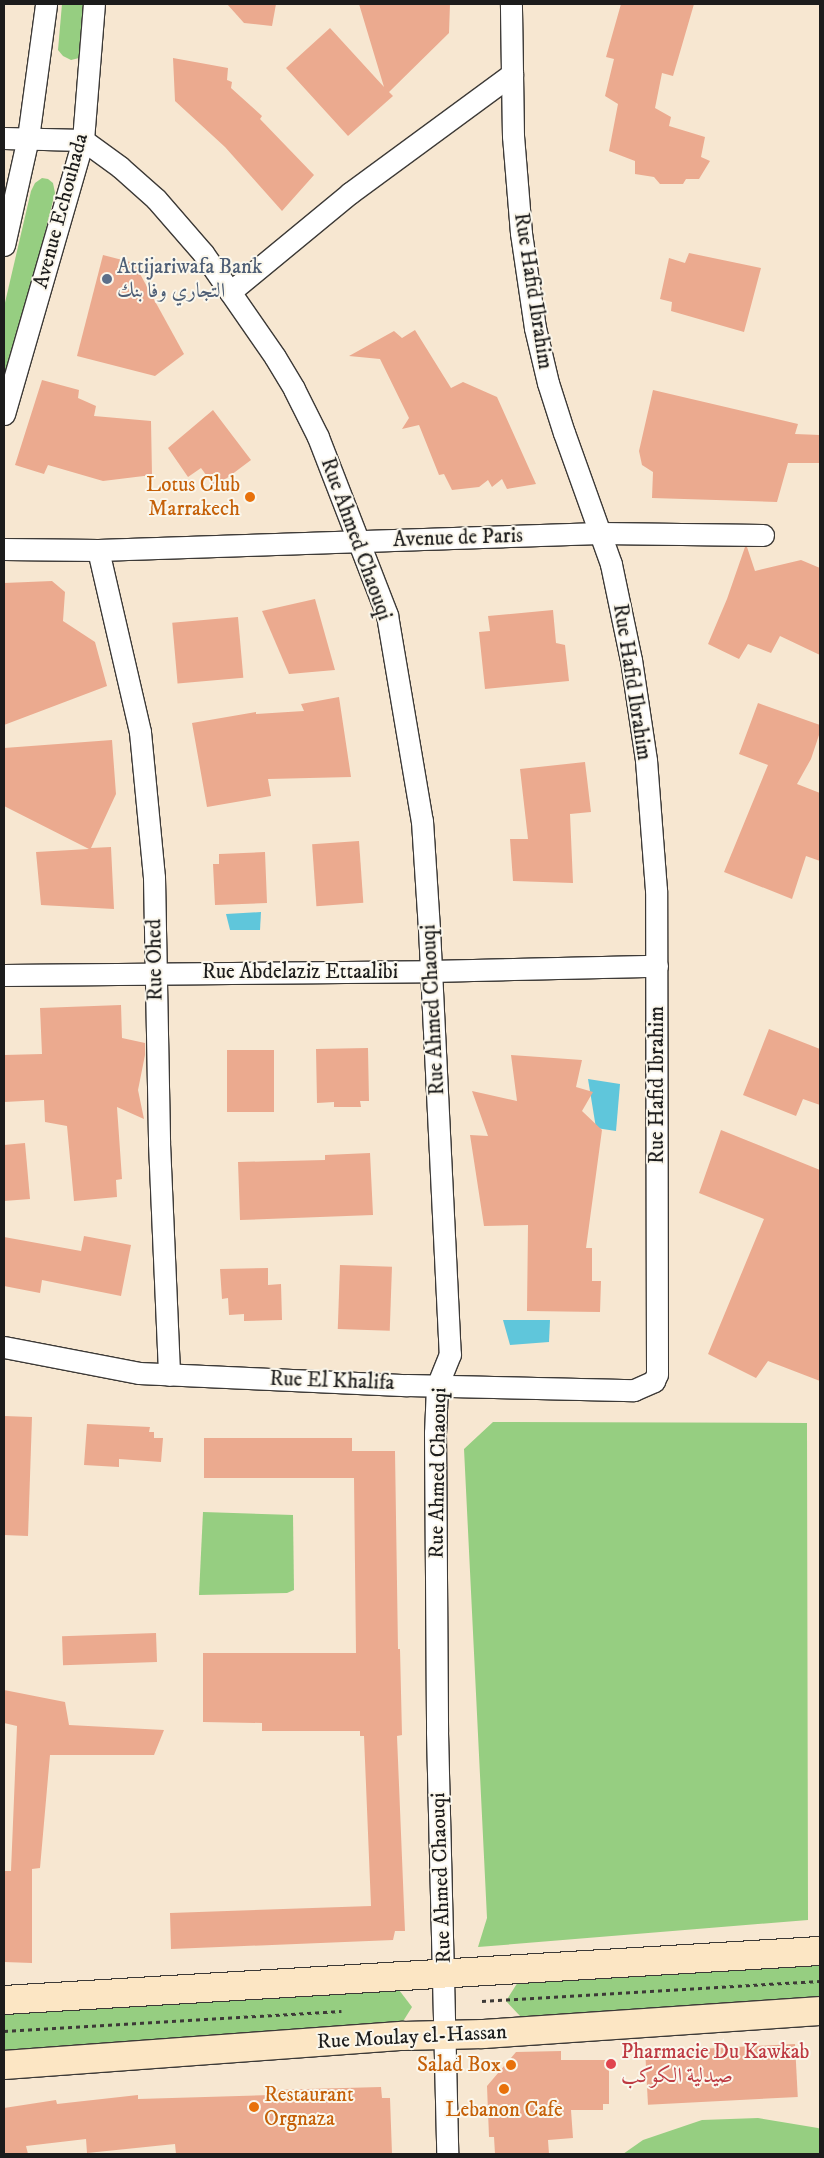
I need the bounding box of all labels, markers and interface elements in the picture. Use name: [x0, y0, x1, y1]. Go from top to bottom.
street label: Avenue Echouhada: [28, 131, 94, 291]
street label: Rue Hafid Ibrahim: [508, 211, 558, 371]
place label: Attijariwafa Bank التجاري وفا بنك: [117, 254, 262, 304]
marker: Attijariwafa Bank التجاري وفا بنك: [101, 273, 113, 285]
street label: Rue Ahmed Chaouqi: [315, 454, 397, 624]
place label: Lotus Club Marrakech: [146, 472, 240, 522]
marker: Lotus Club Marrakech: [244, 491, 256, 503]
street label: Avenue de Paris: [393, 523, 523, 553]
street label: Rue Hafid Ibrahim: [607, 602, 657, 762]
street label: Rue Ohed: [142, 919, 168, 1001]
street label: Rue Ahmed Chaouqi: [416, 924, 450, 1096]
street label: Rue Abdelaziz Ettaalibi: [202, 959, 398, 985]
street label: Rue Hafid Ibrahim: [644, 1006, 670, 1164]
street label: Rue El Khalifa: [269, 1366, 395, 1396]
street label: Rue Ahmed Chaouqi: [424, 1387, 452, 1559]
street label: Rue Ahmed Chaouqi: [425, 1792, 457, 1964]
street label: Rue Moulay el-Hassan: [316, 2019, 508, 2055]
place label: Pharmacie Du Kawkab صيدلية الكوكب: [621, 2039, 809, 2089]
place label: Salad Box: [417, 2052, 501, 2078]
marker: Pharmacie Du Kawkab صيدلية الكوكب: [605, 2058, 617, 2070]
marker: Salad Box: [505, 2059, 517, 2071]
place label: Restaurant Orgnaza: [264, 2082, 354, 2132]
marker: Lebanon Cafe: [498, 2083, 510, 2095]
place label: Lebanon Cafe: [445, 2097, 563, 2123]
marker: Restaurant Orgnaza: [248, 2101, 260, 2113]

